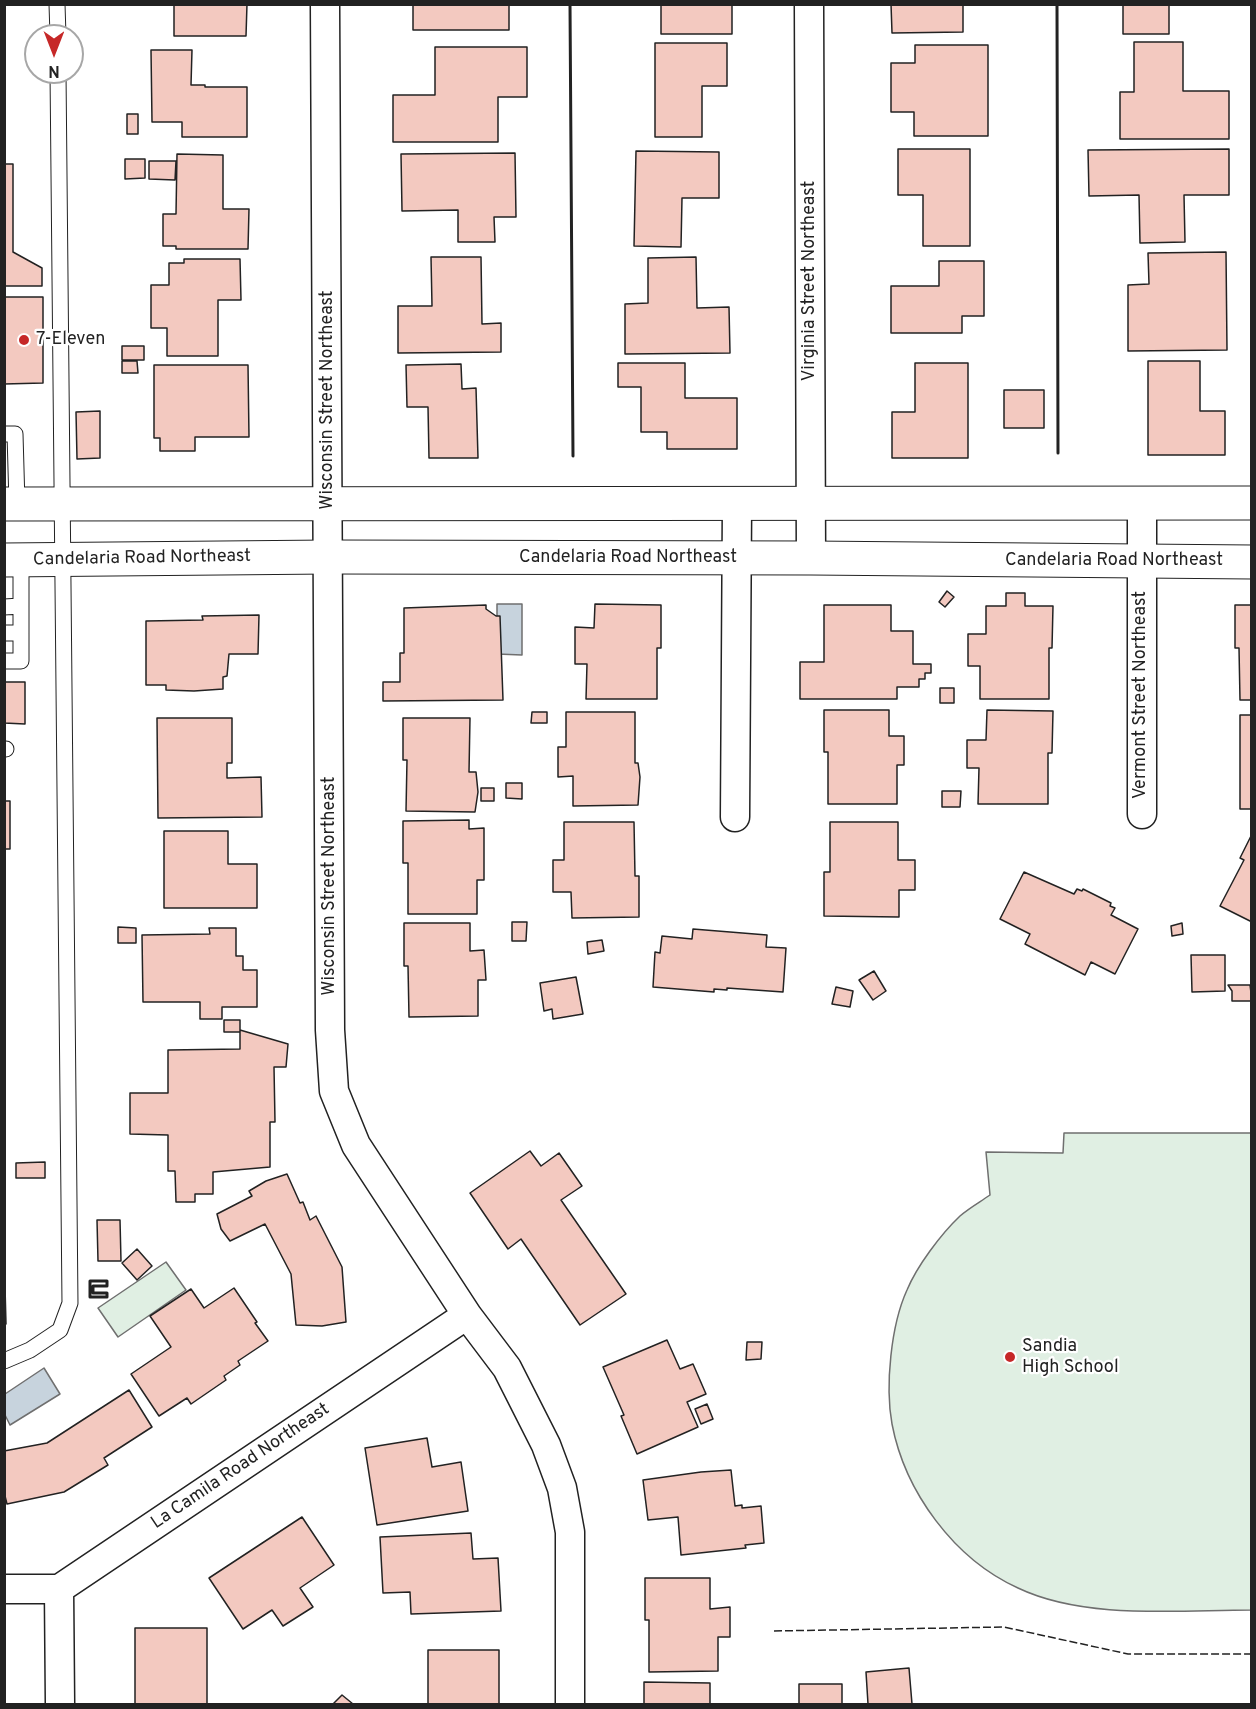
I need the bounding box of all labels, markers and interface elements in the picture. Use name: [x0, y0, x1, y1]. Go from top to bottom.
north arrow: [24, 24, 84, 84]
text: N: [48, 60, 60, 80]
street label: Virginia Street Northeast: [799, 181, 821, 381]
street label: Wisconsin Street Northeast: [317, 290, 339, 510]
place label: 7-Eleven: [36, 329, 105, 351]
marker: 7-Eleven: [17, 333, 31, 347]
street label: Candelaria Road Northeast: [33, 546, 251, 572]
street label: Candelaria Road Northeast: [519, 547, 737, 569]
street label: Candelaria Road Northeast: [1005, 550, 1223, 572]
street label: Vermont Street Northeast: [1130, 591, 1152, 799]
street label: Wisconsin Street Northeast: [319, 776, 341, 996]
place label: Sandia High School: [1022, 1336, 1119, 1378]
marker: Sandia High School: [1003, 1350, 1017, 1364]
street label: La Camila Road Northeast: [148, 1399, 334, 1535]

